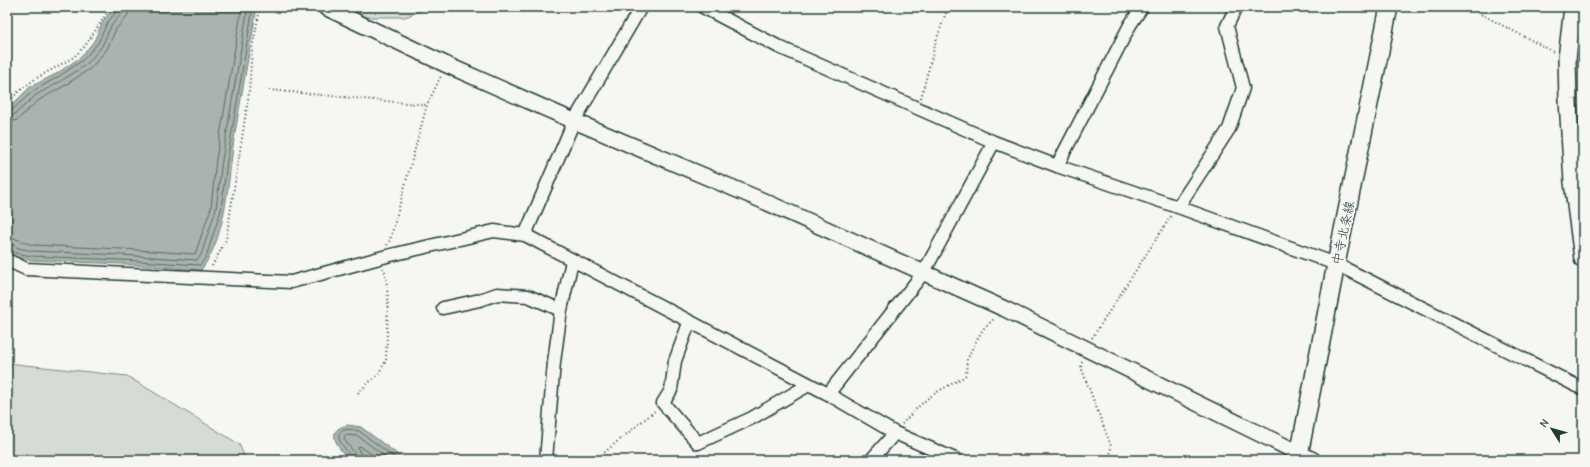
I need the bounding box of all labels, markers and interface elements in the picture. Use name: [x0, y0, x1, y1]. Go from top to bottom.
street label: 中寺北条線: [1329, 199, 1357, 266]
north arrow: [1532, 409, 1572, 449]
text: N: [1537, 417, 1552, 430]

